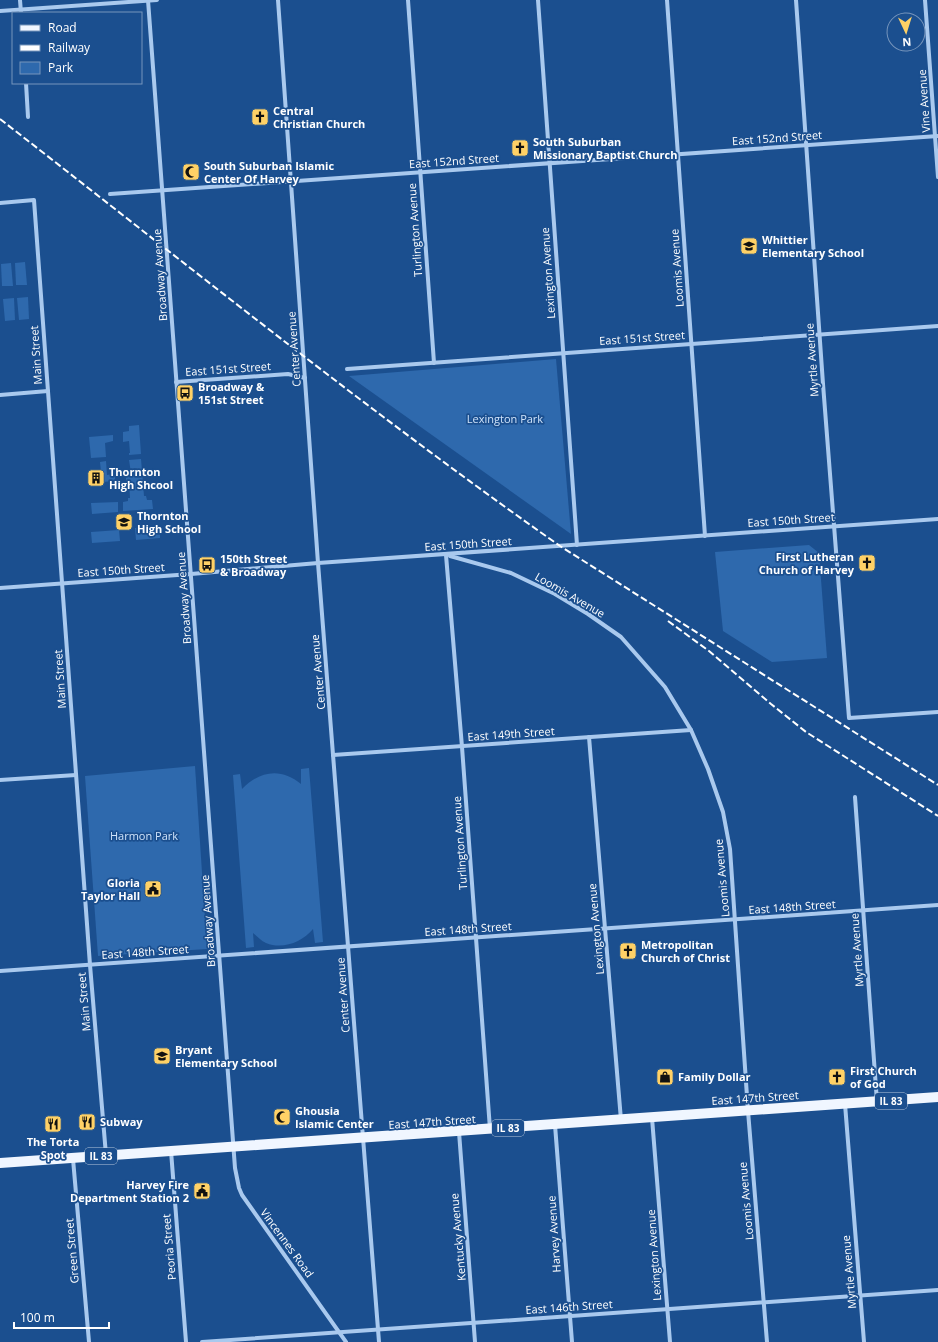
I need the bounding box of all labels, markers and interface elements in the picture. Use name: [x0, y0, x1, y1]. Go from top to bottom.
legend: [12, 12, 142, 84]
north arrow: [886, 12, 926, 52]
text: Road: [48, 19, 77, 36]
text: N: [902, 35, 912, 50]
text: Railway: [48, 39, 91, 56]
text: Park: [48, 59, 74, 76]
street label: Vine Avenue: [914, 69, 933, 133]
place label: Central Christian Church: [273, 103, 365, 131]
church icon: Central Christian Church: [250, 107, 270, 127]
street label: East 152nd Street: [731, 127, 823, 148]
place label: South Suburban Missionary Baptist Church: [533, 134, 677, 162]
church icon: South Suburban Missionary Baptist Church: [510, 138, 530, 158]
street label: East 152nd Street: [408, 150, 500, 171]
place label: South Suburban Islamic Center Of Harvey: [204, 158, 334, 186]
mosque icon: South Suburban Islamic Center Of Harvey: [181, 162, 201, 182]
street label: Turlington Avenue: [404, 183, 425, 277]
street label: Lexington Avenue: [537, 227, 558, 319]
street label: Broadway Avenue: [149, 228, 170, 322]
street label: Loomis Avenue: [666, 228, 687, 308]
place label: Whittier Elementary School: [762, 232, 864, 260]
school or university icon: Whittier Elementary School: [739, 236, 759, 256]
street label: Center Avenue: [283, 311, 304, 387]
street label: Myrtle Avenue: [801, 323, 822, 397]
street label: Main Street: [26, 325, 45, 385]
street label: East 151st Street: [599, 327, 685, 348]
street label: East 151st Street: [185, 358, 271, 379]
place label: Broadway & 151st Street: [198, 379, 265, 407]
bus stop icon: Broadway & 151st Street: [175, 383, 195, 403]
park label: Lexington Park: [467, 411, 543, 426]
place label: Thornton High Shcool: [109, 464, 173, 492]
building icon: Thornton High Shcool: [86, 468, 106, 488]
place label: Thornton High School: [137, 508, 201, 536]
street label: East 150th Street: [747, 509, 835, 530]
school or university icon: Thornton High School: [114, 512, 134, 532]
street label: East 150th Street: [424, 533, 512, 554]
place label: First Lutheran Church of Harvey: [759, 549, 855, 577]
street label: Broadway Avenue: [173, 551, 194, 645]
place label: 150th Street & Broadway: [220, 551, 288, 579]
church icon: First Lutheran Church of Harvey: [857, 553, 877, 573]
bus stop icon: 150th Street & Broadway: [197, 555, 217, 575]
street label: East 150th Street: [77, 559, 165, 580]
street label: Loomis Avenue: [533, 568, 608, 621]
street label: Center Avenue: [307, 634, 328, 710]
street label: Main Street: [50, 649, 69, 709]
street label: East 149th Street: [467, 723, 555, 744]
street label: Turlington Avenue: [449, 796, 470, 890]
park label: Harmon Park: [110, 828, 178, 843]
street label: Loomis Avenue: [711, 838, 732, 918]
street label: Broadway Avenue: [197, 874, 218, 968]
place label: Gloria Taylor Hall: [81, 875, 140, 903]
public building icon: Gloria Taylor Hall: [143, 879, 163, 899]
street label: Lexington Avenue: [584, 883, 607, 975]
street label: East 148th Street: [748, 896, 836, 917]
street label: Myrtle Avenue: [846, 913, 867, 987]
street label: East 148th Street: [424, 918, 512, 939]
place label: Metropolitan Church of Christ: [641, 937, 730, 965]
street label: East 148th Street: [101, 941, 189, 962]
church icon: Metropolitan Church of Christ: [618, 941, 638, 961]
street label: Center Avenue: [332, 957, 353, 1033]
street label: Main Street: [73, 972, 94, 1032]
place label: Bryant Elementary School: [175, 1042, 277, 1070]
school or university icon: Bryant Elementary School: [152, 1046, 172, 1066]
place label: First Church of God: [850, 1063, 917, 1091]
shop icon: Family Dollar: [655, 1067, 675, 1087]
church icon: First Church of God: [827, 1067, 847, 1087]
place label: Family Dollar: [678, 1069, 751, 1084]
street label: East 147th Street: [711, 1087, 799, 1108]
road number: IL 83: [875, 1093, 907, 1109]
place label: Ghousia Islamic Center: [295, 1103, 374, 1131]
mosque icon: Ghousia Islamic Center: [272, 1107, 292, 1127]
street label: East 147th Street: [388, 1111, 476, 1132]
restaurant icon: Subway: [77, 1112, 97, 1132]
restaurant icon: The Torta Spot: [43, 1114, 63, 1134]
place label: Subway: [100, 1114, 143, 1129]
road number: IL 83: [492, 1120, 524, 1136]
place label: The Torta Spot: [27, 1134, 79, 1162]
road number: IL 83: [85, 1148, 117, 1164]
street label: Loomis Avenue: [735, 1161, 756, 1241]
place label: Harvey Fire Department Station 2: [70, 1177, 189, 1205]
public building icon: Harvey Fire Department Station 2: [192, 1181, 212, 1201]
street label: Kentucky Avenue: [446, 1193, 469, 1282]
street label: Harvey Avenue: [543, 1195, 564, 1273]
street label: Vincennes Road: [257, 1205, 317, 1280]
street label: Lexington Avenue: [643, 1209, 664, 1301]
street label: Peoria Street: [158, 1213, 179, 1281]
street label: Green Street: [61, 1218, 82, 1284]
street label: Myrtle Avenue: [838, 1235, 859, 1310]
street label: East 146th Street: [525, 1296, 613, 1317]
scale bar: [14, 1304, 109, 1330]
text: 100 m: [20, 1309, 55, 1326]

